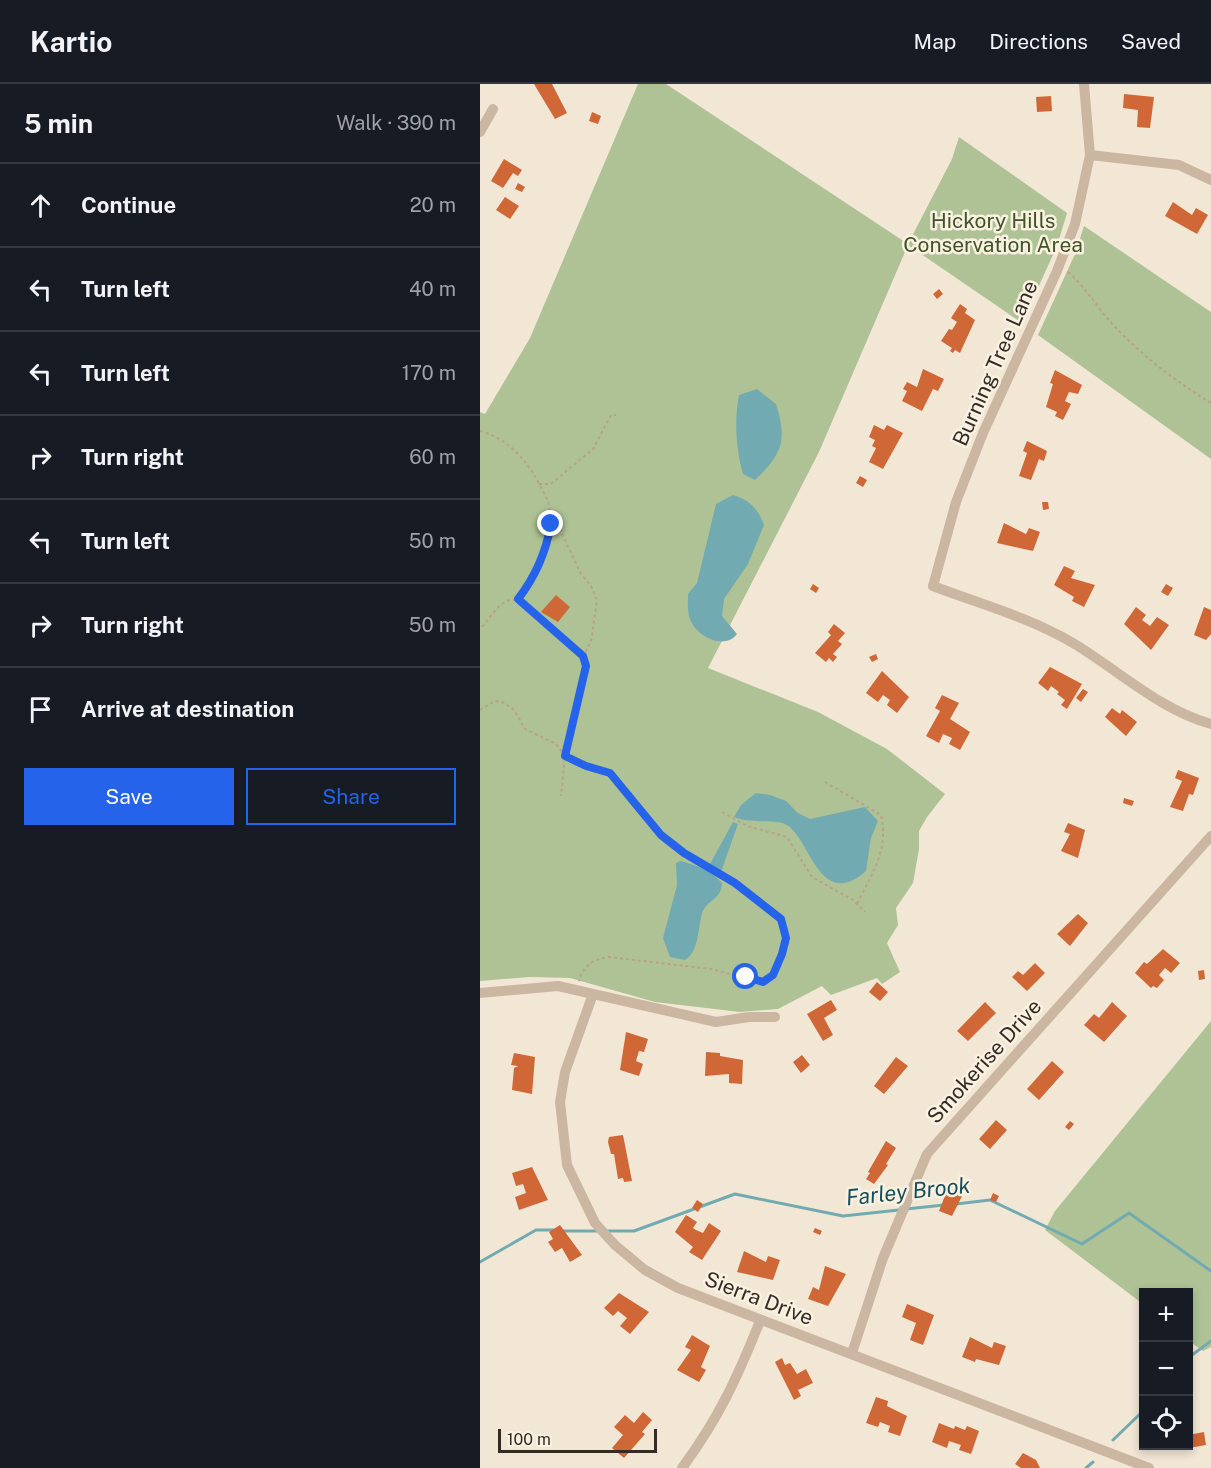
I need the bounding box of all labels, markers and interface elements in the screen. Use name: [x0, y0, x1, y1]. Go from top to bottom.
text: Kartio: [30, 25, 112, 58]
text: Map: [914, 29, 956, 54]
text: Directions: [989, 29, 1088, 54]
text: Saved: [1121, 29, 1181, 54]
text: 5 min: [24, 108, 93, 139]
text: Walk · 390 m: [336, 111, 456, 135]
icon: ahead: [24, 189, 57, 222]
text: Continue: [81, 192, 176, 218]
text: 20 m: [410, 193, 456, 217]
park label: Hickory Hills Conservation Area: [903, 208, 1083, 257]
icon: left: [24, 273, 57, 306]
text: Turn left: [81, 276, 170, 302]
street label: Burning Tree Lane: [947, 276, 1043, 450]
text: 40 m: [409, 277, 456, 301]
icon: left: [24, 357, 57, 390]
text: Turn left: [81, 360, 170, 386]
text: 170 m: [402, 361, 456, 385]
icon: right: [24, 441, 57, 474]
text: Turn right: [81, 444, 184, 470]
text: 60 m: [409, 445, 456, 469]
route end: [537, 510, 563, 536]
icon: left: [24, 525, 57, 558]
text: Turn left: [81, 528, 170, 554]
text: 50 m: [409, 529, 456, 553]
icon: right: [24, 609, 57, 642]
text: Turn right: [81, 612, 184, 638]
text: 50 m: [409, 613, 456, 637]
icon: arrive: [24, 693, 57, 726]
text: Arrive at destination: [81, 696, 294, 722]
button: Save: [24, 768, 234, 825]
button: Share: [246, 768, 456, 825]
route start: [732, 963, 758, 989]
street label: Smokerise Drive: [922, 994, 1046, 1128]
water label: Farley Brook: [845, 1172, 972, 1210]
street label: Sierra Drive: [701, 1266, 817, 1330]
map controls: [1139, 1288, 1193, 1450]
button: +: [1139, 1288, 1193, 1342]
button: −: [1139, 1342, 1193, 1396]
button: locate: [1139, 1396, 1193, 1450]
scale bar: [498, 1426, 657, 1454]
text: 100 m: [507, 1430, 551, 1449]

